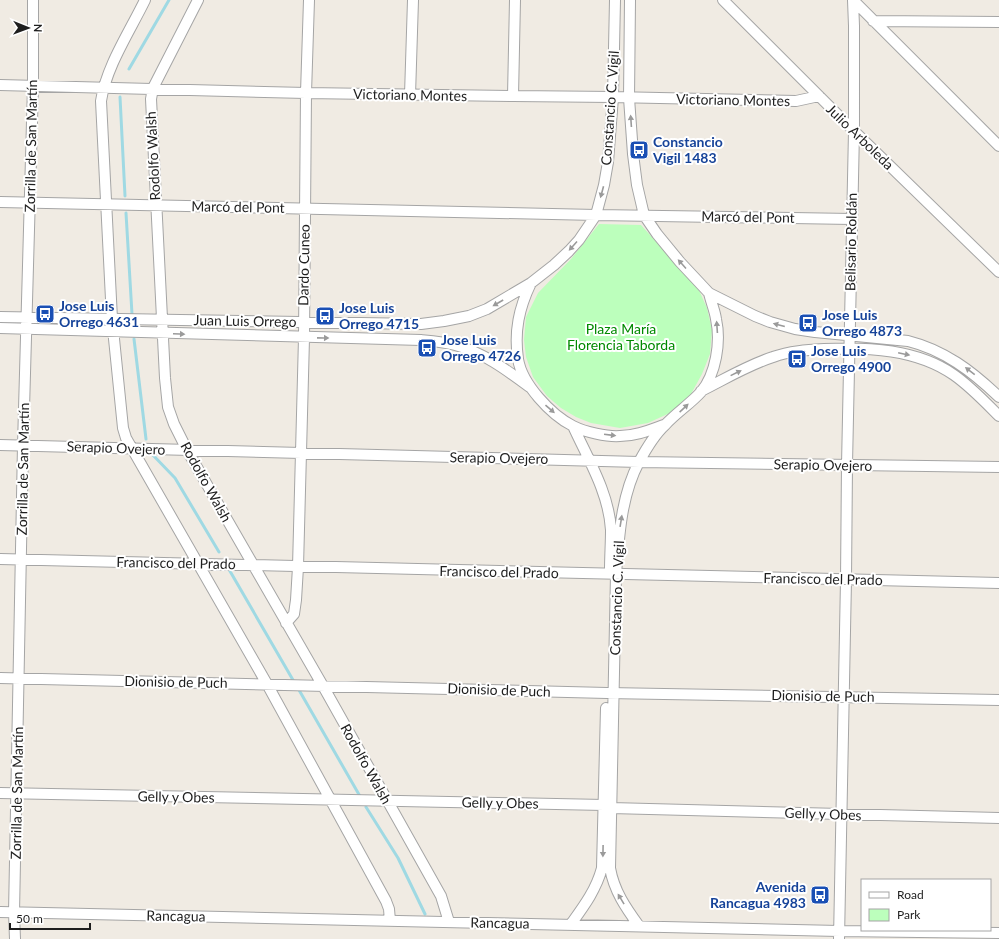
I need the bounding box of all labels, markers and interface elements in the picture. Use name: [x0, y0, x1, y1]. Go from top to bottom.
north arrow: [8, 8, 48, 48]
text: N: [32, 24, 45, 33]
street label: Constancio C. Vigil: [597, 50, 622, 166]
street label: Zorrilla de San Martín: [21, 80, 40, 212]
street label: Victoriano Montes: [353, 85, 467, 104]
street label: Victoriano Montes: [676, 90, 790, 109]
street label: Julio Arboleda: [823, 100, 898, 173]
street label: Rodolfo Walsh: [142, 111, 163, 201]
one-way arrow: [627, 115, 634, 127]
place label: Constancio Vigil 1483: [652, 133, 723, 166]
bus stop icon: Constancio Vigil 1483: [628, 139, 650, 161]
one-way arrow: [598, 186, 604, 198]
street label: Belisario Roldán: [841, 193, 860, 291]
street label: Marcó del Pont: [191, 197, 285, 216]
street label: Marcó del Pont: [701, 207, 795, 226]
street label: Dardo Cuneo: [294, 224, 313, 306]
one-way arrow: [569, 242, 578, 251]
one-way arrow: [678, 259, 687, 270]
place label: Jose Luis Orrego 4631: [59, 297, 139, 330]
place label: Jose Luis Orrego 4715: [339, 299, 419, 332]
one-way arrow: [492, 299, 504, 306]
bus stop icon: Jose Luis Orrego 4631: [34, 303, 56, 325]
bus stop icon: Jose Luis Orrego 4715: [314, 305, 336, 327]
place label: Jose Luis Orrego 4873: [822, 306, 902, 339]
street label: Juan Luis Orrego: [193, 311, 297, 330]
bus stop icon: Jose Luis Orrego 4873: [797, 312, 819, 334]
park label: Plaza María Florencia Taborda: [567, 320, 675, 353]
one-way arrow: [713, 321, 720, 333]
one-way arrow: [773, 321, 785, 327]
one-way arrow: [173, 330, 185, 337]
place label: Jose Luis Orrego 4726: [441, 331, 521, 364]
one-way arrow: [317, 335, 330, 341]
bus stop icon: Jose Luis Orrego 4726: [416, 337, 438, 359]
place label: Jose Luis Orrego 4900: [811, 342, 891, 375]
bus stop icon: Jose Luis Orrego 4900: [786, 348, 808, 370]
one-way arrow: [897, 352, 910, 358]
one-way arrow: [964, 367, 975, 376]
one-way arrow: [731, 370, 742, 376]
street label: Zorrilla de San Martín: [13, 403, 32, 535]
one-way arrow: [679, 404, 688, 413]
one-way arrow: [545, 405, 555, 414]
one-way arrow: [604, 432, 616, 439]
street label: Serapio Ovejero: [66, 437, 166, 458]
street label: Rodolfo Walsh: [177, 439, 235, 525]
street label: Serapio Ovejero: [450, 448, 549, 467]
street label: Serapio Ovejero: [774, 455, 873, 474]
one-way arrow: [618, 515, 624, 527]
street label: Constancio C. Vigil: [606, 540, 627, 656]
street label: Francisco del Prado: [116, 553, 236, 572]
street label: Francisco del Prado: [439, 562, 559, 581]
street label: Francisco del Prado: [763, 569, 883, 588]
street label: Dionisio de Puch: [124, 672, 228, 691]
street label: Dionisio de Puch: [447, 679, 551, 700]
street label: Dionisio de Puch: [771, 686, 875, 705]
street label: Rodolfo Walsh: [337, 721, 395, 807]
street label: Zorrilla de San Martín: [7, 727, 26, 859]
street label: Gelly y Obes: [137, 787, 215, 806]
street label: Gelly y Obes: [461, 793, 539, 812]
street label: Gelly y Obes: [784, 804, 862, 823]
one-way arrow: [599, 845, 606, 857]
place label: Avenida Rancagua 4983: [710, 878, 806, 911]
legend: [861, 879, 991, 931]
bus stop icon: Avenida Rancagua 4983: [809, 884, 831, 906]
text: Road: [897, 887, 924, 902]
one-way arrow: [617, 894, 625, 904]
scale bar: [10, 905, 90, 931]
street label: Rancagua: [146, 906, 206, 925]
text: Park: [897, 907, 921, 922]
text: 50 m: [16, 911, 43, 926]
street label: Rancagua: [470, 913, 530, 932]

